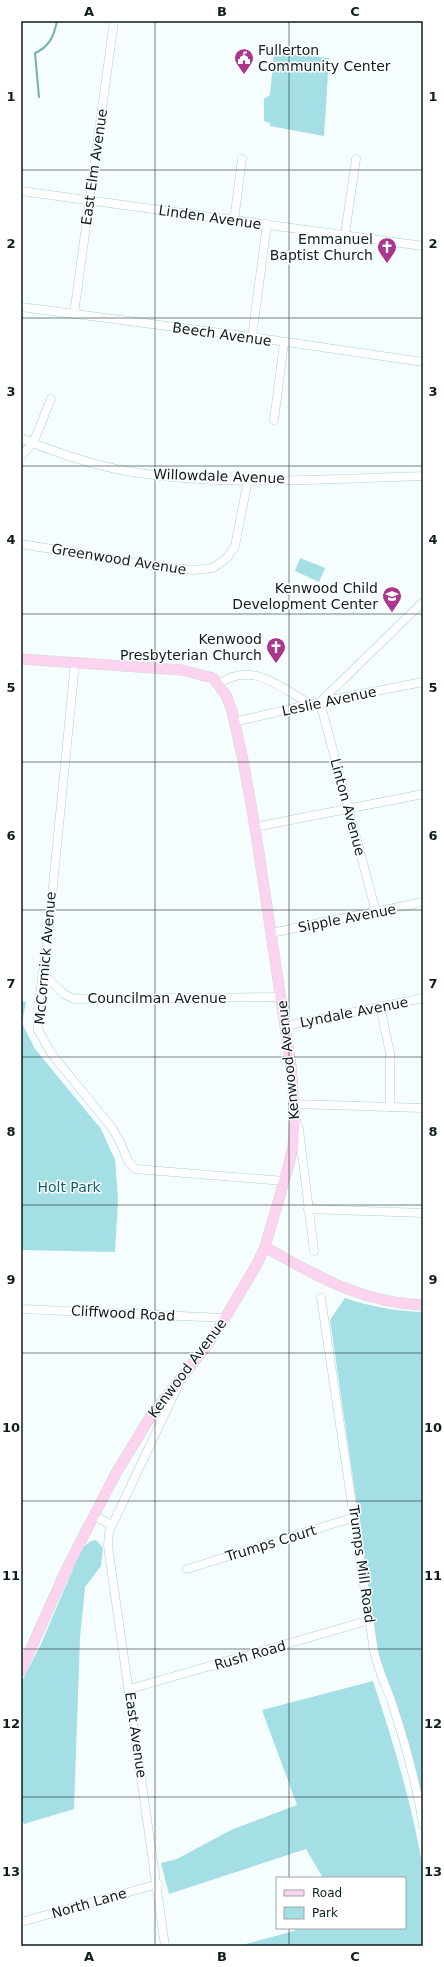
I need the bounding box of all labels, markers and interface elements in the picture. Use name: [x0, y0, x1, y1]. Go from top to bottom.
text: A: [84, 4, 94, 19]
text: B: [217, 4, 227, 19]
text: C: [350, 4, 360, 19]
place label: Fullerton Community Center: [258, 42, 391, 74]
public building icon: Fullerton Community Center: [233, 47, 255, 75]
text: 1: [6, 89, 16, 104]
text: 1: [428, 89, 438, 104]
street label: East Elm Avenue: [78, 108, 110, 226]
street label: Linden Avenue: [158, 202, 262, 232]
place label: Emmanuel Baptist Church: [270, 231, 373, 263]
text: 2: [6, 236, 16, 251]
church icon: Emmanuel Baptist Church: [376, 236, 398, 264]
text: 2: [428, 236, 438, 251]
street label: Beech Avenue: [171, 319, 273, 349]
text: 3: [6, 384, 16, 399]
text: 3: [428, 384, 438, 399]
street label: Willowdale Avenue: [153, 466, 285, 486]
text: 4: [6, 532, 16, 547]
text: 4: [428, 532, 438, 547]
street label: Greenwood Avenue: [50, 540, 188, 578]
place label: Kenwood Child Development Center: [232, 580, 378, 612]
school or university icon: Kenwood Child Development Center: [381, 585, 403, 613]
place label: Kenwood Presbyterian Church: [120, 631, 262, 663]
church icon: Kenwood Presbyterian Church: [265, 636, 287, 664]
text: 5: [6, 680, 16, 695]
text: 5: [428, 680, 438, 695]
street label: Leslie Avenue: [280, 683, 378, 719]
street label: Linton Avenue: [327, 757, 369, 857]
text: 6: [6, 828, 16, 843]
text: 6: [428, 828, 438, 843]
street label: McCormick Avenue: [31, 891, 59, 1025]
street label: Sipple Avenue: [297, 901, 397, 935]
text: 7: [6, 976, 16, 991]
text: 7: [428, 976, 438, 991]
street label: Councilman Avenue: [87, 990, 227, 1006]
street label: Lyndale Avenue: [298, 994, 410, 1030]
street label: Kenwood Avenue: [274, 1000, 302, 1120]
text: 8: [6, 1124, 16, 1139]
text: 8: [428, 1124, 438, 1139]
park label: Holt Park: [37, 1179, 101, 1195]
text: 9: [6, 1272, 16, 1287]
text: 9: [428, 1272, 438, 1287]
street label: Cliffwood Road: [71, 1302, 175, 1324]
street label: Kenwood Avenue: [145, 1315, 229, 1421]
text: 10: [2, 1420, 20, 1435]
text: 10: [424, 1420, 442, 1435]
street label: Trumps Mill Road: [346, 1503, 378, 1624]
street label: Trumps Court: [223, 1521, 319, 1565]
text: 11: [2, 1568, 20, 1583]
text: 11: [424, 1568, 442, 1583]
street label: Rush Road: [212, 1637, 288, 1673]
street label: East Avenue: [122, 1691, 150, 1779]
text: 12: [2, 1716, 20, 1731]
text: 12: [424, 1716, 442, 1731]
text: 13: [2, 1864, 20, 1879]
text: 13: [424, 1864, 442, 1879]
legend: [276, 1877, 406, 1929]
street label: North Lane: [50, 1885, 128, 1921]
text: Road: [312, 1886, 342, 1900]
text: Park: [312, 1906, 338, 1920]
text: A: [84, 1949, 94, 1964]
text: B: [217, 1949, 227, 1964]
text: C: [350, 1949, 360, 1964]

